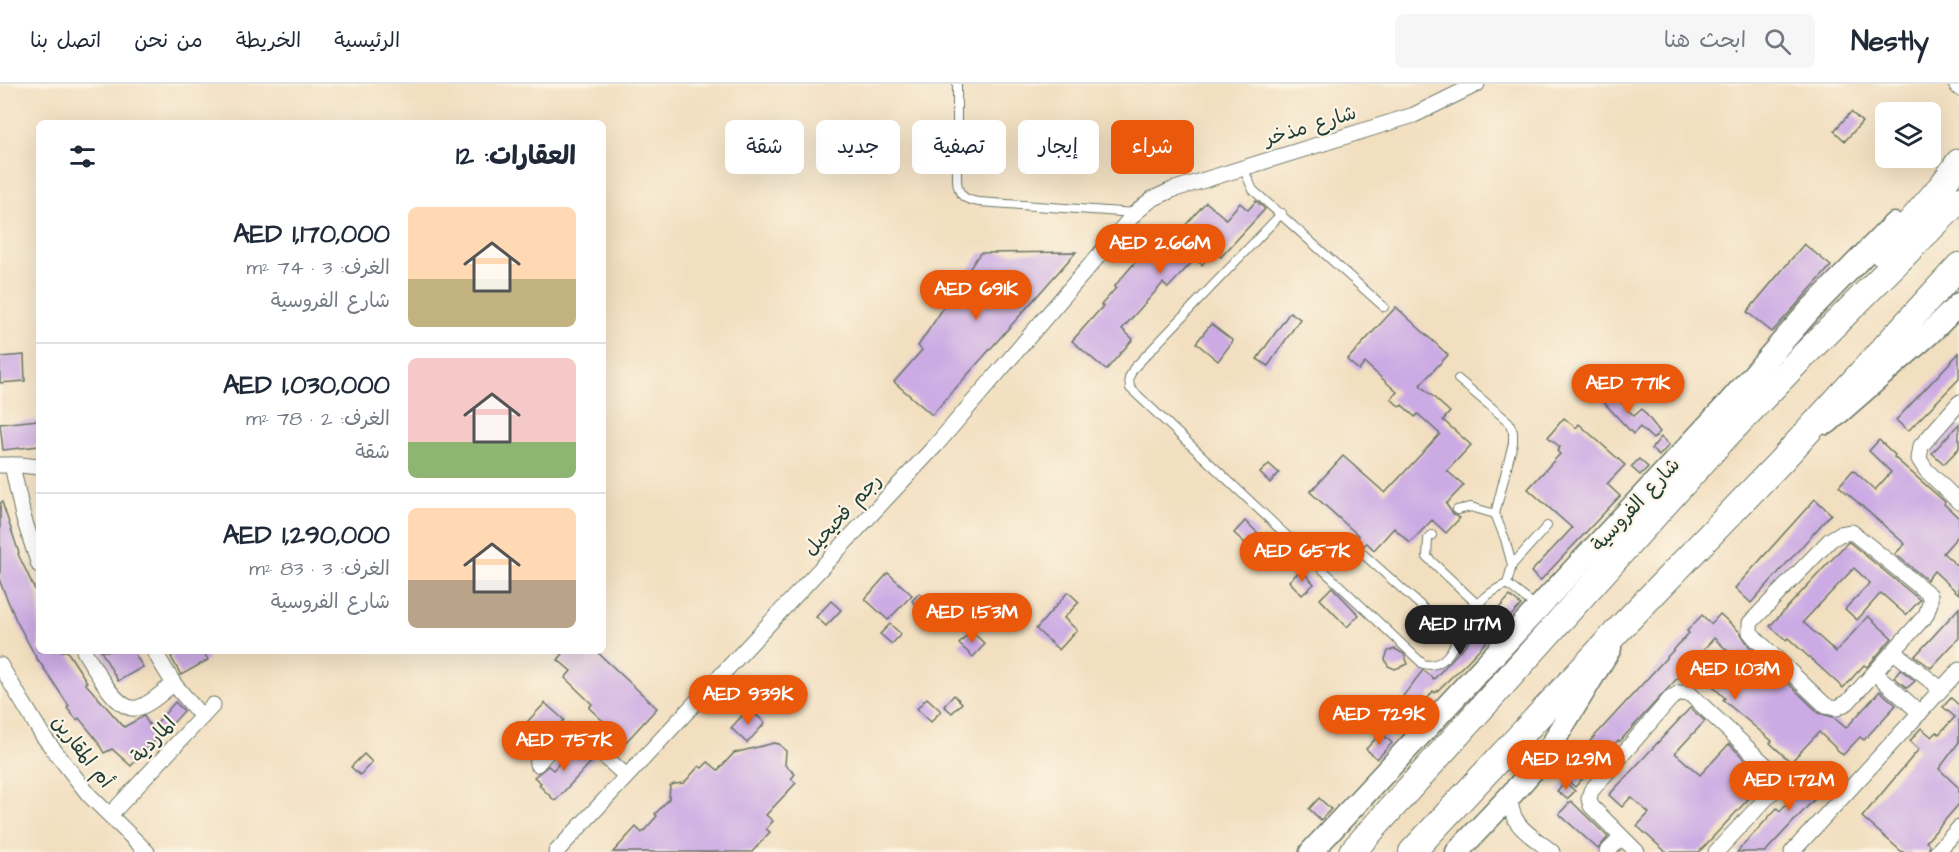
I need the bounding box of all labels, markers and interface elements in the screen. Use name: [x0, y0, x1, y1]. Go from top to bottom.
search box: [1395, 14, 1815, 68]
text: Nestly: [1851, 22, 1929, 61]
text: ابحث هنا: [1664, 25, 1746, 56]
icon: search: [1761, 25, 1794, 58]
text: اتصل بنا: [30, 26, 101, 55]
text: من نحن: [134, 26, 203, 55]
text: الخريطة: [236, 26, 301, 55]
text: الرئيسية: [334, 26, 400, 55]
street label: شارع مذخر: [1259, 99, 1360, 154]
map controls: [1875, 102, 1941, 168]
button: layers: [1875, 102, 1941, 168]
chip: شقة: [725, 120, 804, 174]
chip: جديد: [816, 120, 900, 174]
chip: تصفية: [912, 120, 1006, 174]
chip: إيجار: [1018, 120, 1099, 174]
chip: شراء: [1111, 120, 1194, 174]
text: العقارات: 12: [456, 138, 576, 174]
icon: filters: [66, 140, 99, 173]
text: AED 1,170,000: [233, 216, 390, 252]
pin: AED 2.66M: [1091, 224, 1229, 275]
text: AED 2.66M: [1109, 229, 1211, 257]
icon: home: [456, 231, 528, 303]
text: الغرف: 3 · 74 m²: [247, 254, 390, 282]
pin: AED 691K: [914, 270, 1038, 321]
text: AED 691K: [934, 275, 1018, 303]
text: شارع الفروسية: [271, 287, 390, 315]
pin: AED 771K: [1566, 364, 1690, 415]
text: AED 1,030,000: [223, 367, 390, 403]
text: AED 771K: [1586, 369, 1670, 397]
icon: home: [456, 382, 528, 454]
text: الغرف: 2 · 78 m²: [246, 405, 390, 433]
text: شقة: [355, 438, 390, 466]
street label: شارع الفروسية: [1585, 452, 1687, 558]
street label: رجم فحيحيل: [797, 467, 888, 562]
text: AED 1,290,000: [223, 517, 390, 553]
icon: home: [456, 532, 528, 604]
pin: AED 657K: [1240, 532, 1364, 583]
text: AED 657K: [1254, 537, 1350, 565]
text: الغرف: 3 · 83 m²: [249, 555, 390, 583]
text: شارع الفروسية: [271, 588, 390, 616]
pin: AED 1.53M: [903, 593, 1041, 644]
text: AED 1.53M: [926, 598, 1018, 626]
pin: AED 1.17M: [1391, 605, 1529, 656]
text: AED 1.17M: [1419, 610, 1501, 638]
pin: AED 1.03M: [1666, 650, 1804, 701]
text: AED 1.03M: [1690, 655, 1780, 683]
pin: AED 939K: [686, 675, 810, 726]
text: AED 939K: [703, 680, 793, 708]
pin: AED 729K: [1317, 695, 1441, 746]
text: AED 729K: [1333, 700, 1425, 728]
street label: أم المقارين: [45, 709, 120, 794]
street label: الماردية: [125, 710, 183, 769]
pin: AED 757K: [502, 721, 626, 772]
text: AED 757K: [516, 726, 612, 754]
pin: AED 1.29M: [1497, 740, 1635, 791]
text: AED 1.29M: [1521, 745, 1611, 773]
pin: AED 1.72M: [1720, 761, 1858, 812]
text: AED 1.72M: [1743, 766, 1835, 794]

